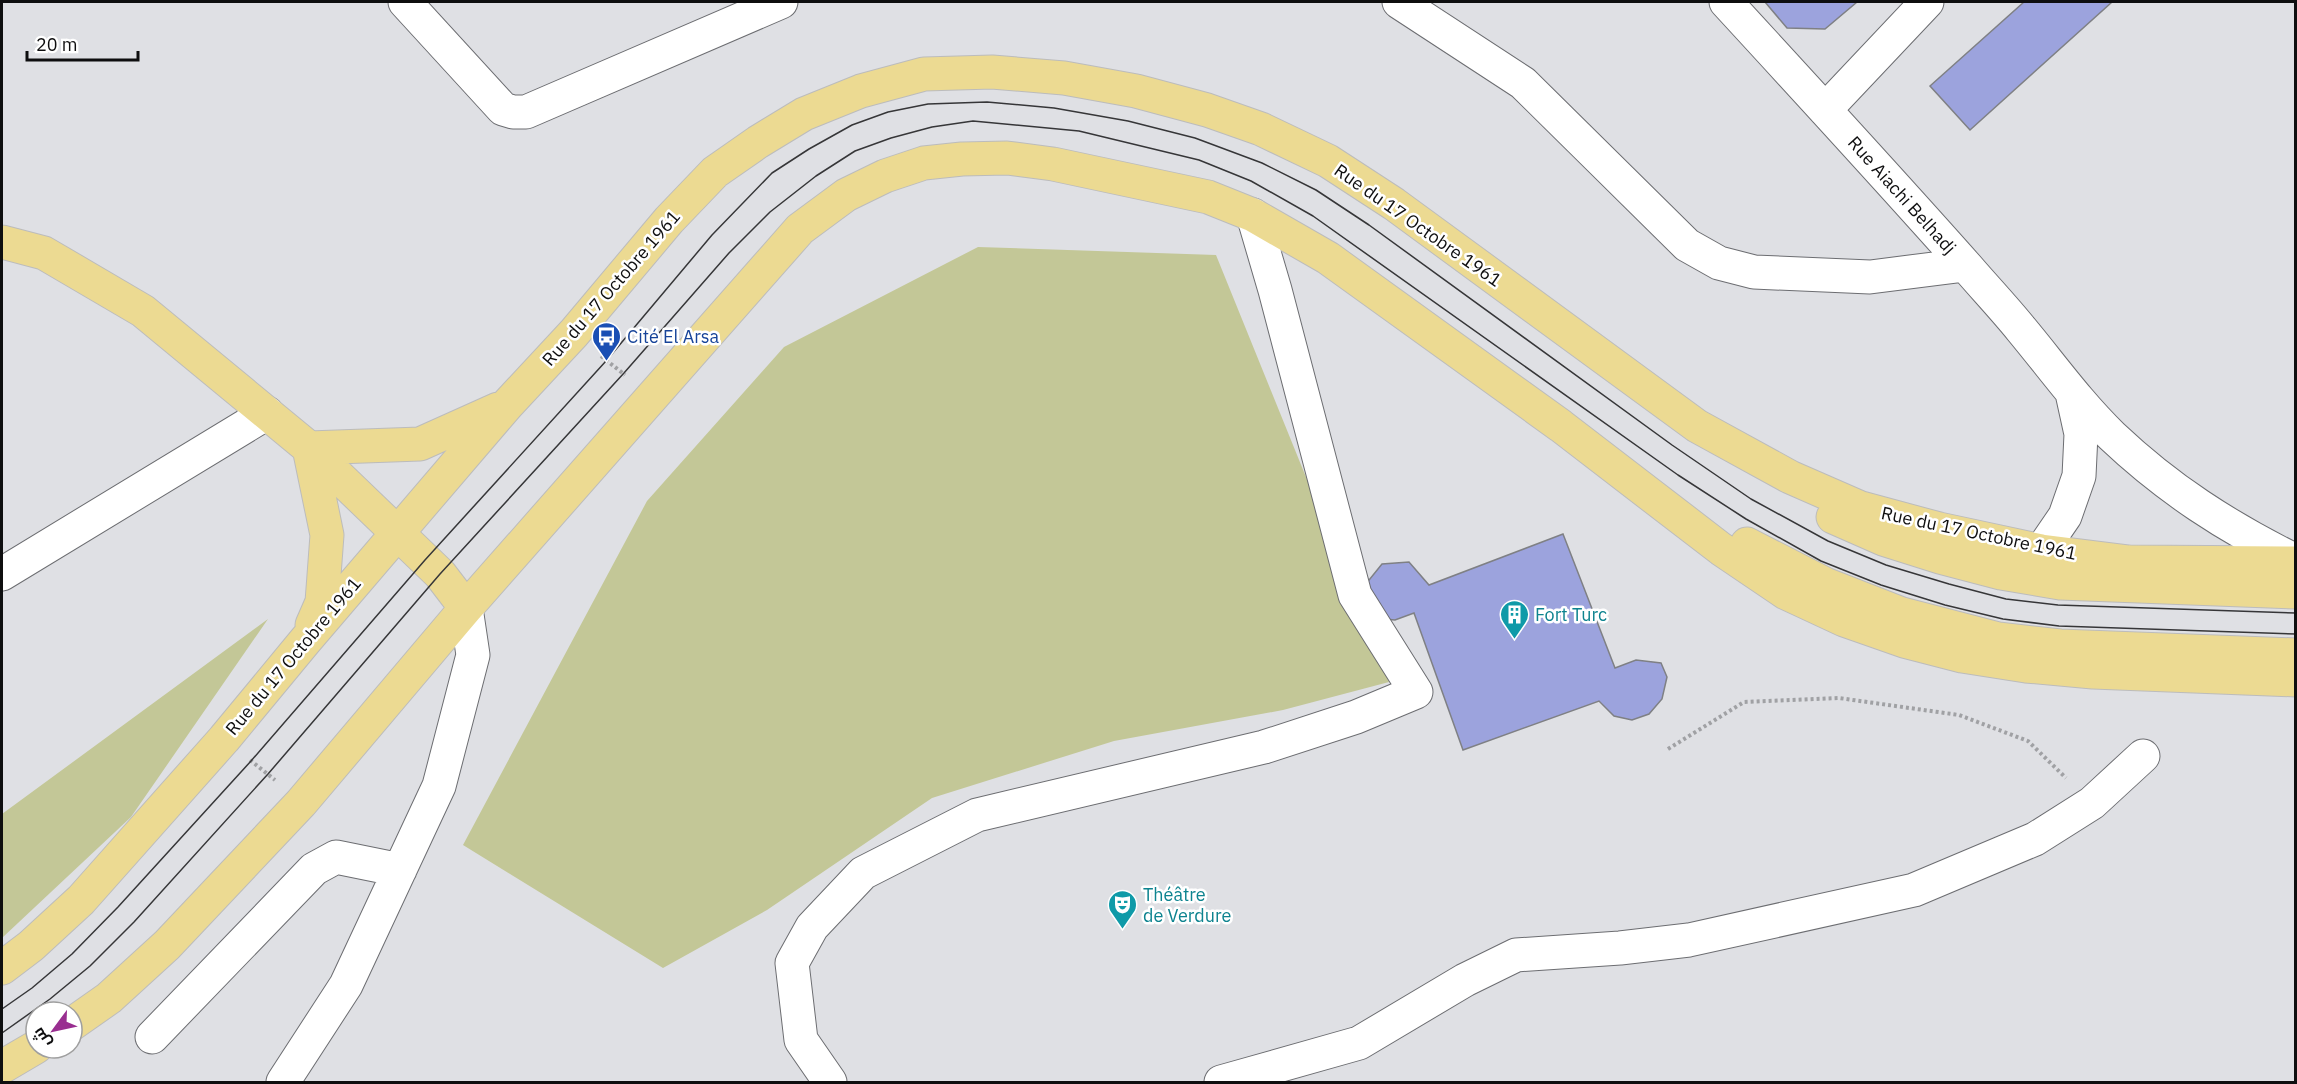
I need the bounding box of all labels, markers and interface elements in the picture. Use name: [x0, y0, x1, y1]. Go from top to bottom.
scale bar: [27, 24, 138, 62]
text: 20 m: [36, 33, 78, 56]
street label: Rue Aiachi Belhadj: [1843, 131, 1961, 259]
street label: Rue du 17 Octobre 1961: [1330, 158, 1506, 292]
street label: Rue du 17 Octobre 1961: [537, 205, 685, 371]
bus stop icon: Cité El Arsa: [590, 320, 622, 362]
place label: Cité El Arsa: [627, 325, 720, 348]
street label: Rue du 17 Octobre 1961: [1879, 501, 2079, 565]
street label: Rue du 17 Octobre 1961: [220, 572, 366, 740]
building icon: Fort Turc: [1498, 598, 1530, 640]
place label: Fort Turc: [1535, 603, 1607, 626]
place label: Théâtre de Verdure: [1143, 883, 1232, 927]
theatre icon: Théâtre de Verdure: [1106, 888, 1138, 930]
north arrow: [24, 1000, 84, 1060]
text: ش: [27, 1024, 55, 1052]

